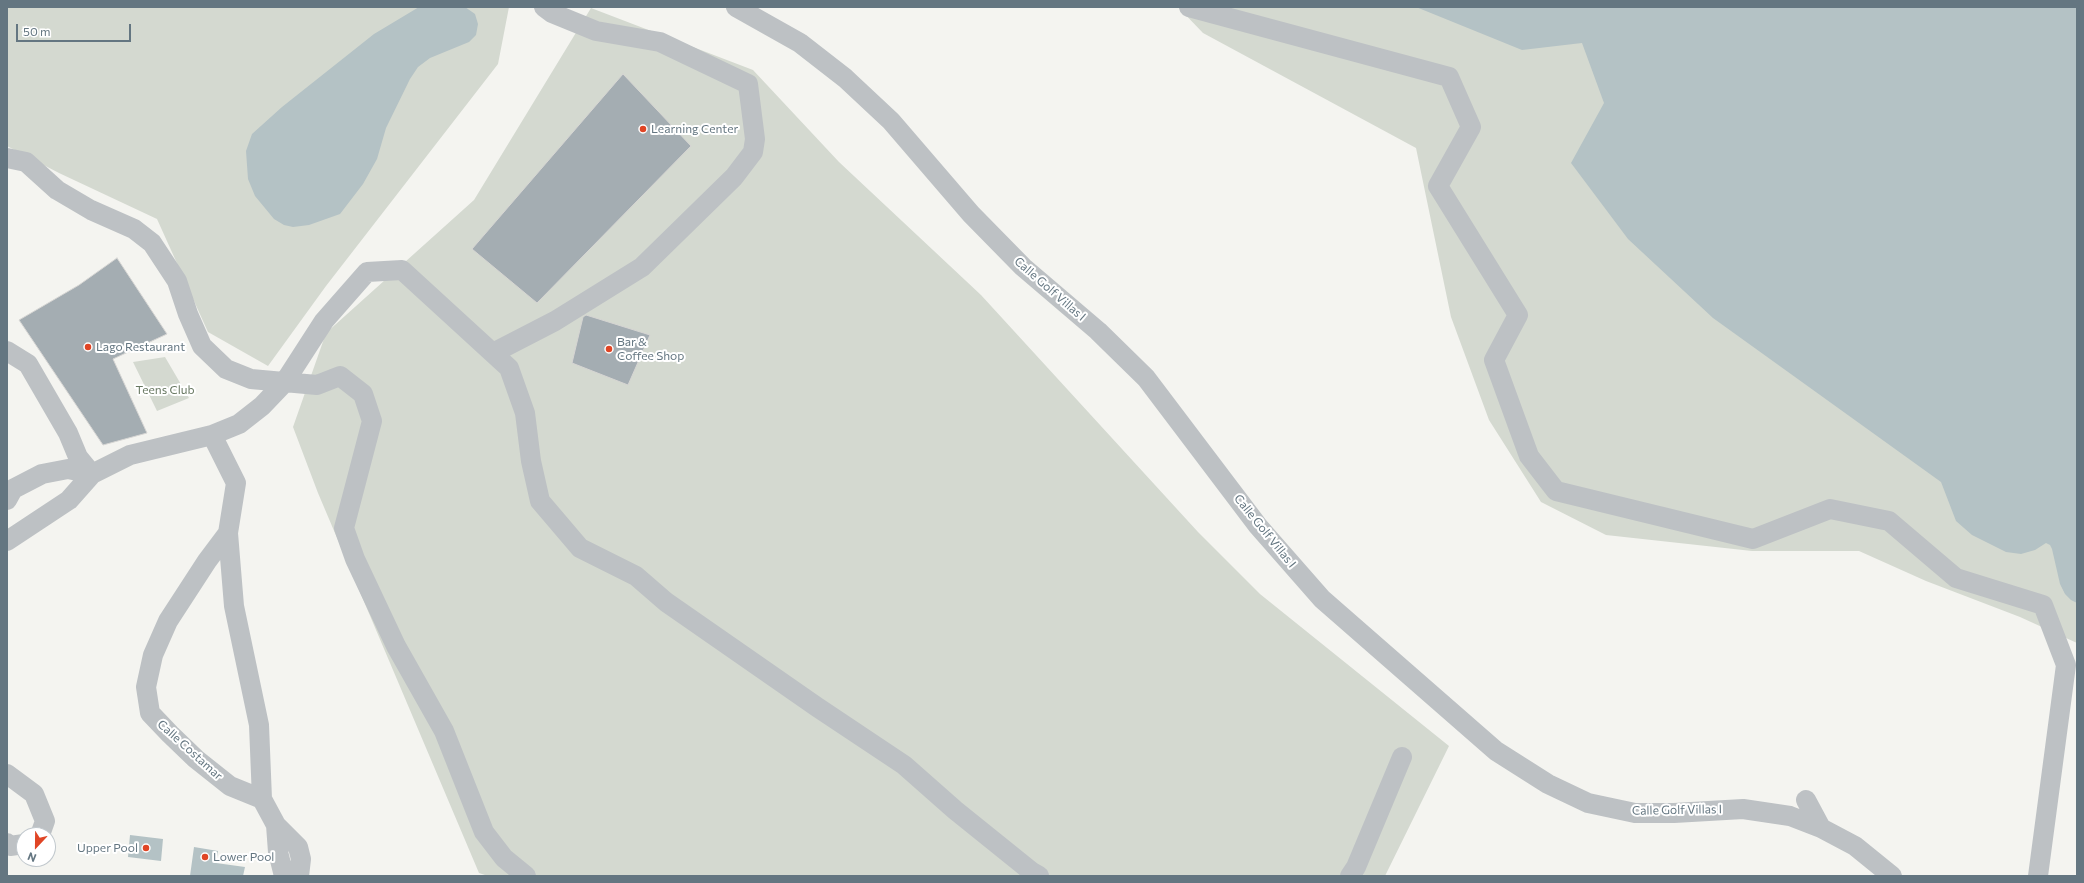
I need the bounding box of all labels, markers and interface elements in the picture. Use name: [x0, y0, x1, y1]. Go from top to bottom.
scale bar: [18, 16, 133, 42]
text: 50 m: [23, 24, 51, 38]
place label: Learning Center: [651, 122, 738, 136]
marker: Learning Center: [638, 124, 648, 134]
street label: Calle Golf Villas I: [1011, 254, 1089, 324]
place label: Bar & Coffee Shop: [617, 335, 684, 363]
place label: Lago Restaurant: [96, 340, 185, 354]
marker: Lago Restaurant: [83, 342, 93, 352]
marker: Bar & Coffee Shop: [604, 344, 614, 354]
park label: Teens Club: [135, 383, 195, 397]
street label: Calle Golf Villas I: [1231, 491, 1299, 571]
street label: Calle Costamar: [154, 717, 226, 783]
street label: Calle Golf Villas I: [1632, 802, 1722, 818]
north arrow: [16, 827, 56, 867]
place label: Upper Pool: [77, 841, 138, 855]
marker: Upper Pool: [141, 843, 151, 853]
text: N: [25, 850, 38, 865]
place label: Lower Pool: [213, 850, 274, 864]
marker: Lower Pool: [200, 852, 210, 862]

